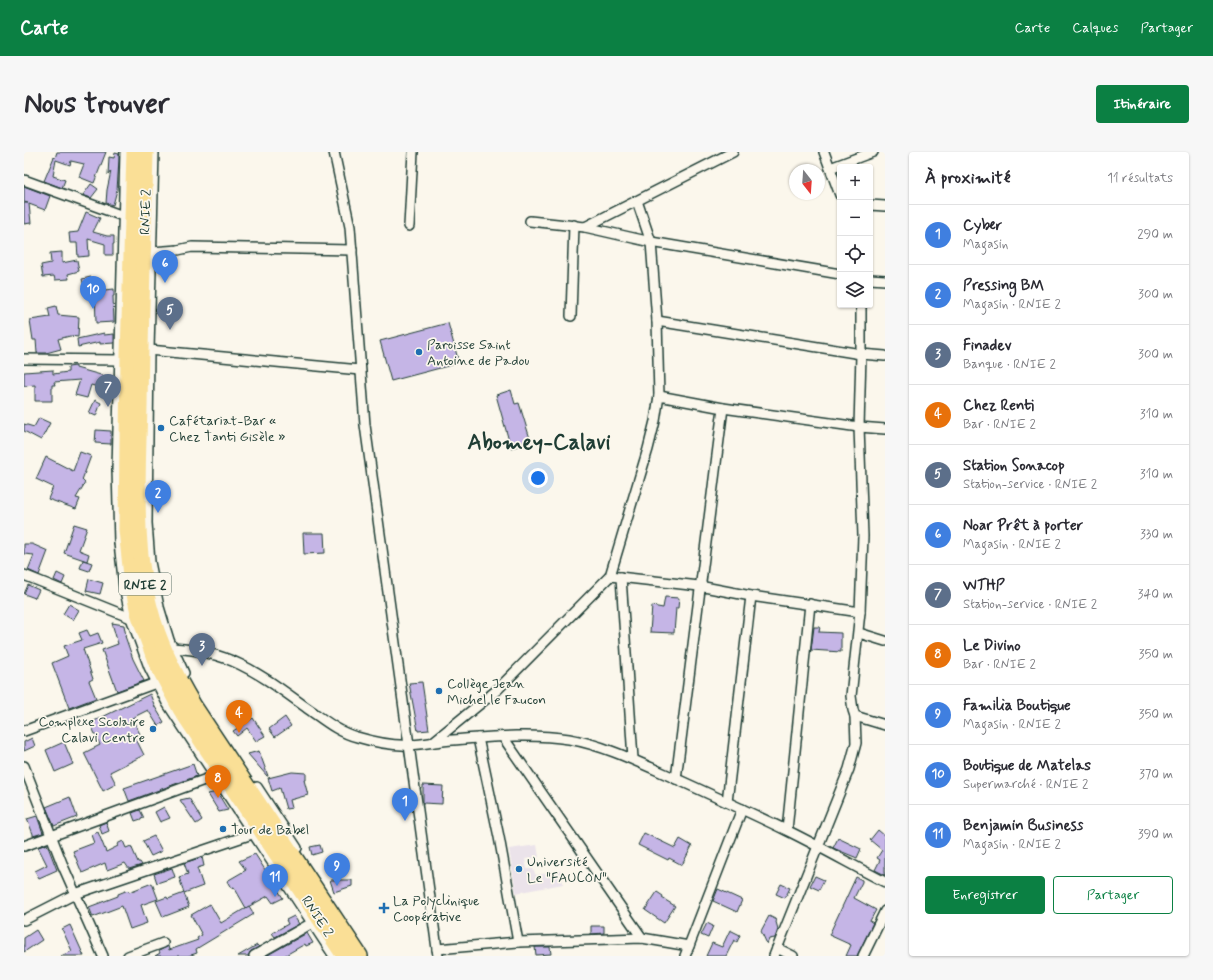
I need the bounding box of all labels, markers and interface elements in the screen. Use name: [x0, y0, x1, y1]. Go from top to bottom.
text: Carte: [20, 16, 69, 41]
text: Carte: [1014, 19, 1050, 37]
text: Calques: [1072, 19, 1118, 37]
text: Partager: [1140, 19, 1193, 37]
button: Itinéraire: [1096, 85, 1189, 123]
text: Nous trouver: [24, 86, 169, 123]
north arrow: [789, 164, 825, 200]
map controls: [837, 164, 873, 308]
button: +: [837, 164, 873, 200]
text: À proximité: [925, 167, 1010, 189]
text: 11 résultats: [1107, 170, 1173, 187]
street label: RNIE 2: [136, 189, 156, 235]
button: −: [837, 200, 873, 236]
text: Cyber: [963, 216, 1002, 236]
text: 1: [935, 226, 941, 243]
text: 290 m: [1137, 226, 1173, 243]
button: locate: [837, 236, 873, 272]
text: Magasin: [963, 236, 1008, 253]
pin: 6: [152, 250, 178, 283]
button: layers: [837, 272, 873, 308]
pin: 10: [80, 276, 106, 309]
text: Pressing BM: [963, 276, 1044, 296]
text: 2: [935, 286, 941, 303]
text: 300 m: [1138, 286, 1173, 303]
text: Magasin · RNIE 2: [963, 296, 1061, 313]
pin: 5: [157, 297, 183, 330]
place label: Paroisse Saint Antoine de Padou: [427, 336, 530, 370]
text: Finadev: [963, 336, 1011, 356]
text: 3: [935, 346, 941, 363]
text: 300 m: [1138, 346, 1173, 363]
marker: Paroisse Saint Antoine de Padou: [414, 347, 424, 357]
text: Banque · RNIE 2: [963, 356, 1056, 373]
pin: 7: [95, 374, 121, 407]
text: Chez Renti: [963, 396, 1034, 416]
text: 4: [934, 406, 942, 423]
text: 310 m: [1140, 406, 1173, 423]
place label: Cafétariat-Bar « Chez Tanti Gisèle »: [169, 412, 286, 446]
text: Bar · RNIE 2: [963, 416, 1036, 433]
marker: Cafétariat-Bar « Chez Tanti Gisèle »: [156, 423, 166, 433]
district label: Abomey-Calavi: [468, 429, 610, 457]
text: Station Sonacop: [963, 456, 1065, 476]
text: 5: [934, 466, 942, 483]
text: 310 m: [1140, 466, 1173, 483]
your location: [528, 468, 548, 488]
text: Station-service · RNIE 2: [963, 476, 1097, 493]
pin: 2: [145, 480, 171, 513]
text: Noar Prêt à porter: [963, 516, 1083, 536]
text: 6: [935, 526, 941, 543]
text: 330 m: [1140, 526, 1173, 543]
text: Magasin · RNIE 2: [963, 536, 1061, 553]
road number: RNIE 2: [119, 573, 171, 595]
text: WTHP: [963, 576, 1005, 596]
text: 7: [934, 586, 942, 603]
text: 340 m: [1138, 586, 1173, 603]
text: Station-service · RNIE 2: [963, 596, 1097, 613]
pin: 3: [189, 633, 215, 666]
text: Le Divino: [963, 636, 1021, 656]
text: 8: [934, 646, 942, 663]
text: 350 m: [1139, 646, 1173, 663]
text: Bar · RNIE 2: [963, 656, 1036, 673]
place label: Collège Jean Michel le Faucon: [447, 675, 546, 709]
marker: Collège Jean Michel le Faucon: [434, 686, 444, 696]
text: Familia Boutique: [963, 696, 1071, 716]
pin: 4: [226, 700, 252, 733]
text: 9: [935, 706, 941, 723]
text: 350 m: [1139, 706, 1173, 723]
place label: Complexe Scolaire Calavi Centre: [38, 713, 145, 747]
text: Magasin · RNIE 2: [963, 716, 1061, 733]
marker: Complexe Scolaire Calavi Centre: [148, 724, 158, 734]
text: Boutique de Matelas: [963, 756, 1091, 776]
pin: 8: [205, 765, 231, 798]
text: 10: [931, 766, 945, 783]
text: 370 m: [1139, 766, 1173, 783]
text: Supermarché · RNIE 2: [963, 776, 1088, 793]
pin: 1: [392, 788, 418, 821]
text: Benjamin Business: [963, 816, 1083, 836]
place label: Tour de Babel: [231, 821, 309, 839]
marker: Tour de Babel: [218, 824, 228, 834]
text: 11: [932, 826, 944, 843]
text: 390 m: [1138, 826, 1173, 843]
text: Magasin · RNIE 2: [963, 836, 1061, 853]
pin: 9: [324, 853, 350, 886]
place label: Université Le "FAUCON": [527, 853, 607, 887]
pin: 11: [262, 864, 288, 897]
marker: Université Le "FAUCON": [514, 864, 524, 874]
button: Enregistrer: [925, 876, 1045, 914]
button: Partager: [1053, 876, 1173, 914]
street label: RNIE 2: [297, 892, 337, 941]
place label: La Polyclinique Coopérative: [393, 892, 480, 926]
marker: La Polyclinique Coopérative: [378, 902, 390, 914]

